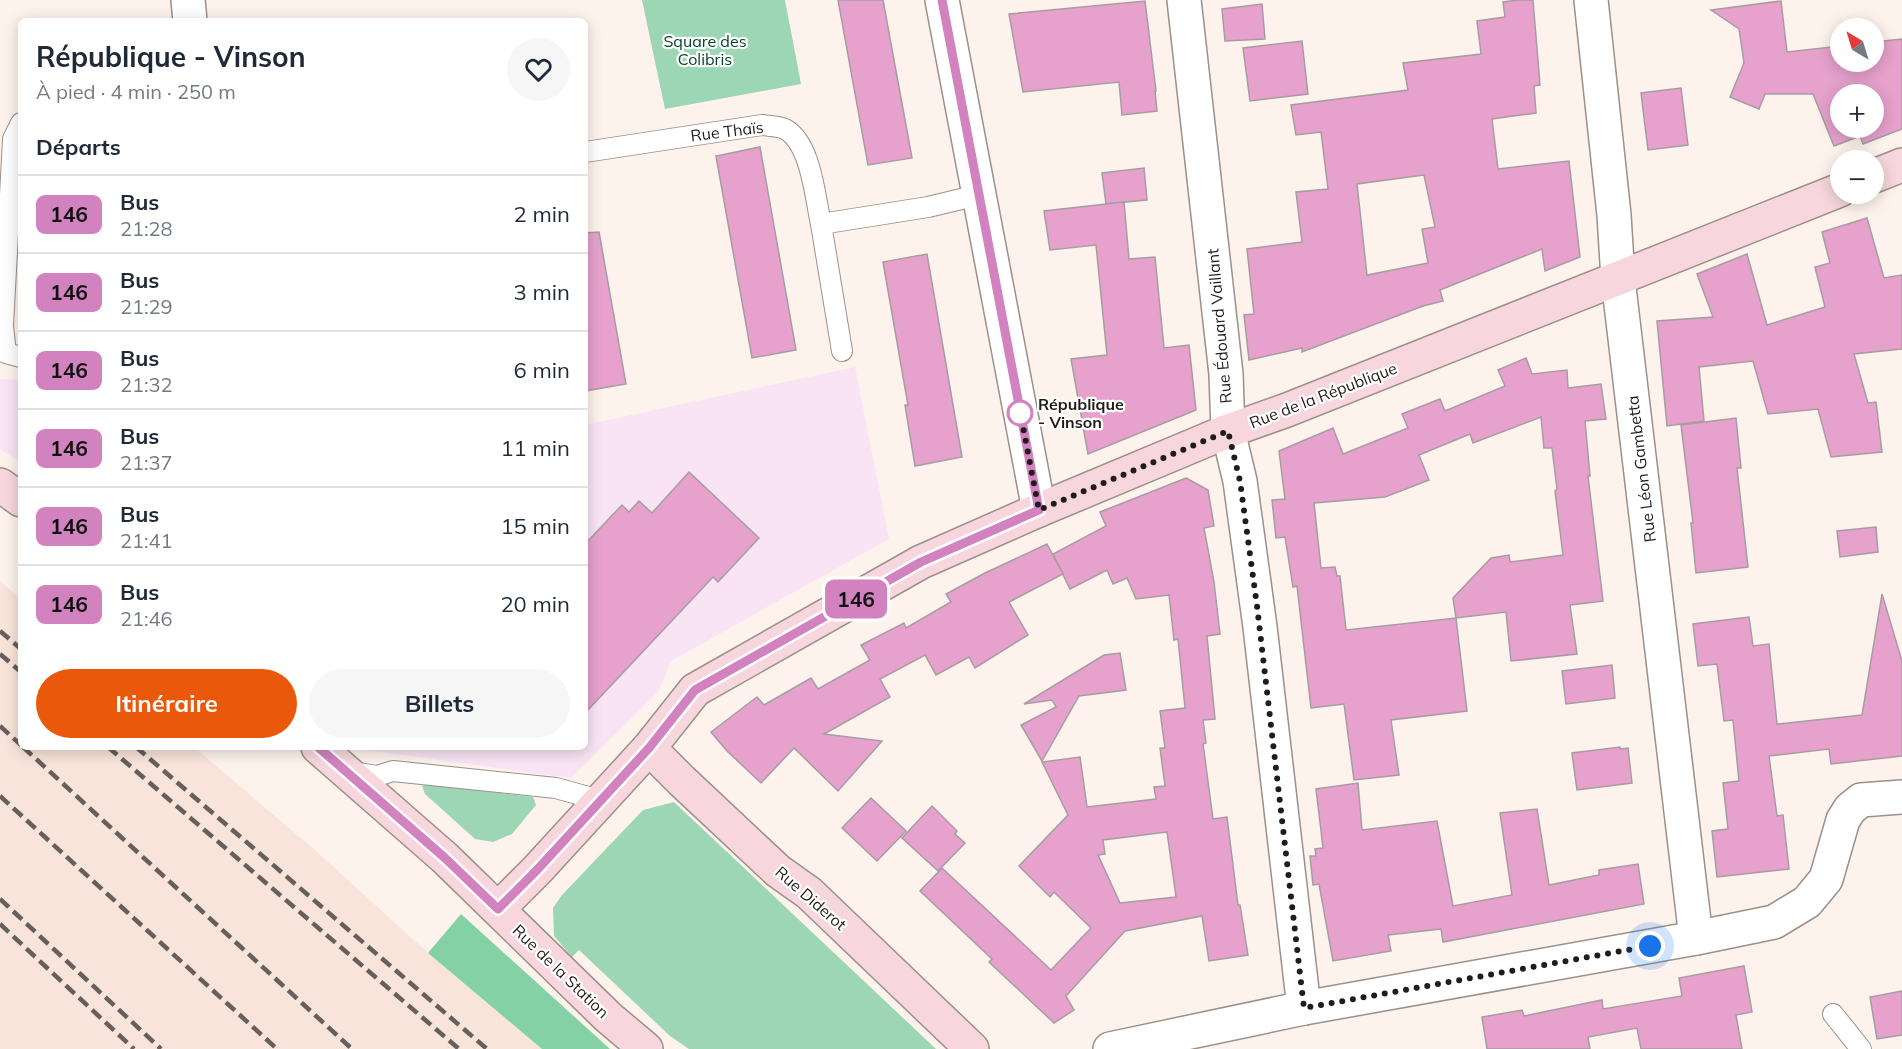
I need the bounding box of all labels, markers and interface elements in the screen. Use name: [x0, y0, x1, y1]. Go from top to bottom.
north arrow: [1830, 18, 1884, 72]
map controls: [1830, 18, 1884, 204]
park label: Square des Colibris: [663, 31, 747, 69]
button: heart: [507, 38, 570, 101]
text: République - Vinson: [36, 39, 306, 74]
text: À pied · 4 min · 250 m: [36, 79, 236, 104]
button: +: [1830, 84, 1884, 138]
street label: Rue Thaïs: [689, 117, 765, 145]
text: Départs: [36, 133, 121, 161]
button: −: [1830, 150, 1884, 204]
text: Bus: [120, 188, 159, 216]
text: 2 min: [514, 200, 570, 228]
text: 146: [50, 201, 88, 227]
text: 21:28: [120, 216, 173, 241]
street label: Rue Édouard Vaillant: [1202, 247, 1236, 404]
text: Bus: [120, 266, 159, 294]
text: 3 min: [514, 278, 570, 306]
text: 146: [50, 279, 88, 305]
text: 21:29: [120, 294, 173, 319]
text: Bus: [120, 344, 159, 372]
text: 6 min: [514, 356, 570, 384]
text: 146: [50, 357, 88, 383]
street label: Rue de la République: [1246, 358, 1400, 432]
text: 21:32: [120, 372, 173, 397]
place label: République - Vinson: [1038, 394, 1124, 432]
street label: Rue Léon Gambetta: [1622, 395, 1660, 543]
marker: République - Vinson: [1007, 400, 1033, 426]
text: Bus: [120, 422, 159, 450]
text: 11 min: [500, 434, 570, 462]
text: 146: [50, 435, 88, 461]
text: 21:37: [120, 450, 173, 475]
text: Bus: [120, 500, 159, 528]
text: 15 min: [500, 512, 570, 540]
text: 146: [50, 513, 88, 539]
text: 21:41: [120, 528, 173, 553]
text: Bus: [120, 578, 159, 606]
line badge: 146: [822, 580, 890, 618]
text: 146: [837, 586, 875, 612]
text: 20 min: [500, 590, 570, 618]
text: 146: [50, 591, 88, 617]
text: 21:46: [120, 606, 173, 631]
button: Itinéraire: [36, 669, 297, 738]
button: Billets: [309, 669, 570, 738]
street label: Rue Diderot: [771, 862, 851, 935]
street label: Rue de la Station: [509, 920, 613, 1022]
your location: [1635, 931, 1665, 961]

